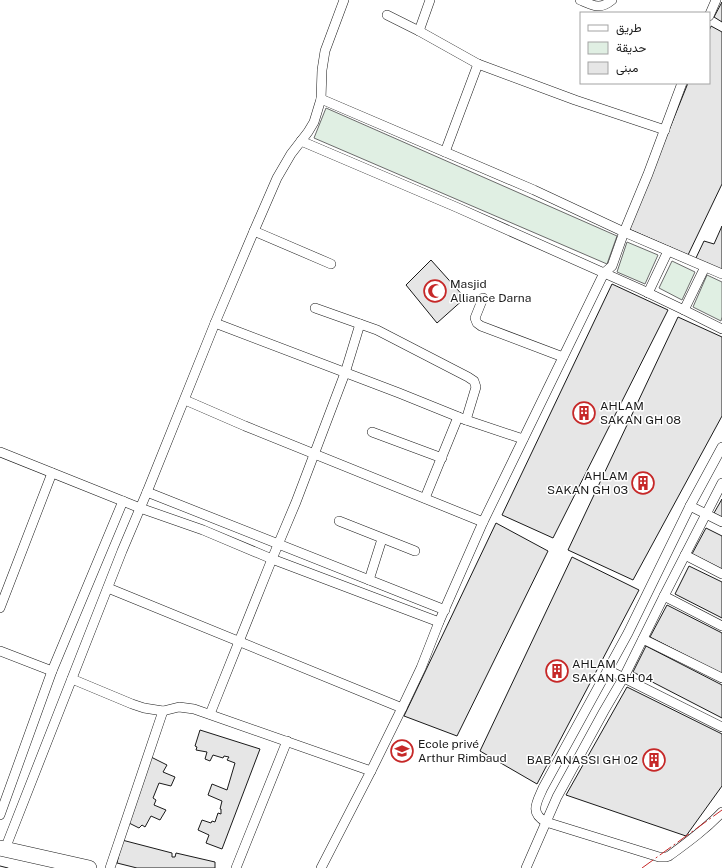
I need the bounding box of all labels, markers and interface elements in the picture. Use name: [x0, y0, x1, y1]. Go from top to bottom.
legend: [580, 12, 710, 84]
text: طريق: [616, 21, 642, 36]
text: حديقة: [616, 41, 646, 55]
text: مبنى: [616, 61, 638, 76]
place label: Masjid Alliance Darna: [450, 277, 531, 305]
mosque icon: Masjid Alliance Darna: [422, 278, 448, 304]
place label: AHLAM SAKAN GH 08: [600, 399, 681, 427]
building icon: AHLAM SAKAN GH 08: [571, 400, 597, 426]
place label: AHLAM SAKAN GH 03: [547, 469, 628, 497]
building icon: AHLAM SAKAN GH 03: [630, 470, 656, 496]
place label: AHLAM SAKAN GH 04: [572, 657, 653, 685]
building icon: AHLAM SAKAN GH 04: [544, 658, 570, 684]
place label: Ecole privé Arthur Rimbaud: [418, 737, 507, 765]
school or university icon: Ecole privé Arthur Rimbaud: [389, 738, 415, 764]
building icon: BAB ANASSI GH 02: [641, 747, 667, 773]
place label: BAB ANASSI GH 02: [527, 753, 638, 767]

